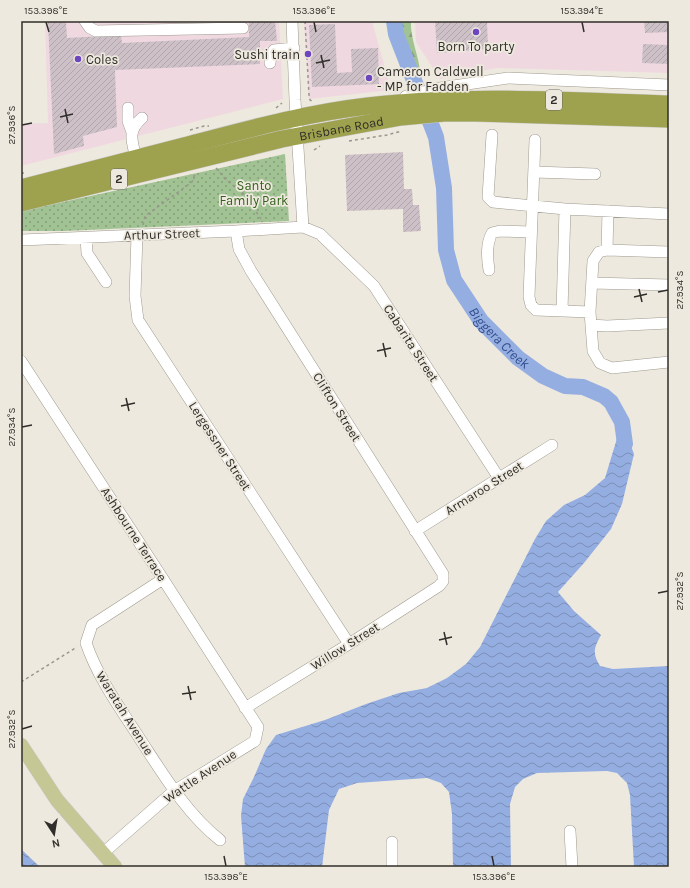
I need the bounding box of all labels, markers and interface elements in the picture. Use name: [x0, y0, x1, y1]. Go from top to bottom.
text: 153.398°E: [24, 5, 68, 17]
text: 153.396°E: [292, 5, 336, 17]
text: 153.394°E: [561, 5, 603, 17]
marker: Born To party: [471, 27, 481, 37]
place label: Born To party: [438, 39, 514, 54]
place label: Sushi train: [234, 47, 300, 62]
marker: Sushi train: [303, 49, 313, 59]
place label: Coles: [86, 52, 118, 67]
marker: Coles: [73, 54, 83, 64]
place label: Cameron Caldwell - MP for Fadden: [377, 64, 484, 94]
marker: Cameron Caldwell - MP for Fadden: [364, 73, 374, 83]
road number: 2: [546, 90, 562, 110]
text: 27.936°S: [6, 105, 18, 145]
street label: Brisbane Road: [298, 113, 385, 143]
road number: 2: [111, 169, 127, 189]
park label: Santo Family Park: [220, 178, 288, 208]
street label: Arthur Street: [124, 225, 200, 243]
text: 27.934°S: [674, 270, 686, 310]
street label: Cabarita Street: [380, 301, 442, 385]
water label: Biggera Creek: [465, 303, 534, 373]
street label: Clifton Street: [310, 370, 364, 444]
street label: Lergessner Street: [186, 399, 254, 493]
text: 27.934°S: [6, 407, 18, 447]
street label: Armaroo Street: [442, 458, 526, 518]
street label: Ashbourne Terrace: [98, 484, 170, 584]
text: 27.932°S: [674, 571, 686, 611]
street label: Willow Street: [308, 619, 382, 673]
street label: Waratah Avenue: [93, 668, 157, 758]
text: 27.932°S: [6, 709, 18, 749]
street label: Wattle Avenue: [161, 746, 239, 806]
north arrow: [34, 814, 74, 854]
text: N: [51, 836, 61, 850]
text: 153.398°E: [204, 871, 248, 883]
text: 153.396°E: [472, 871, 516, 883]

